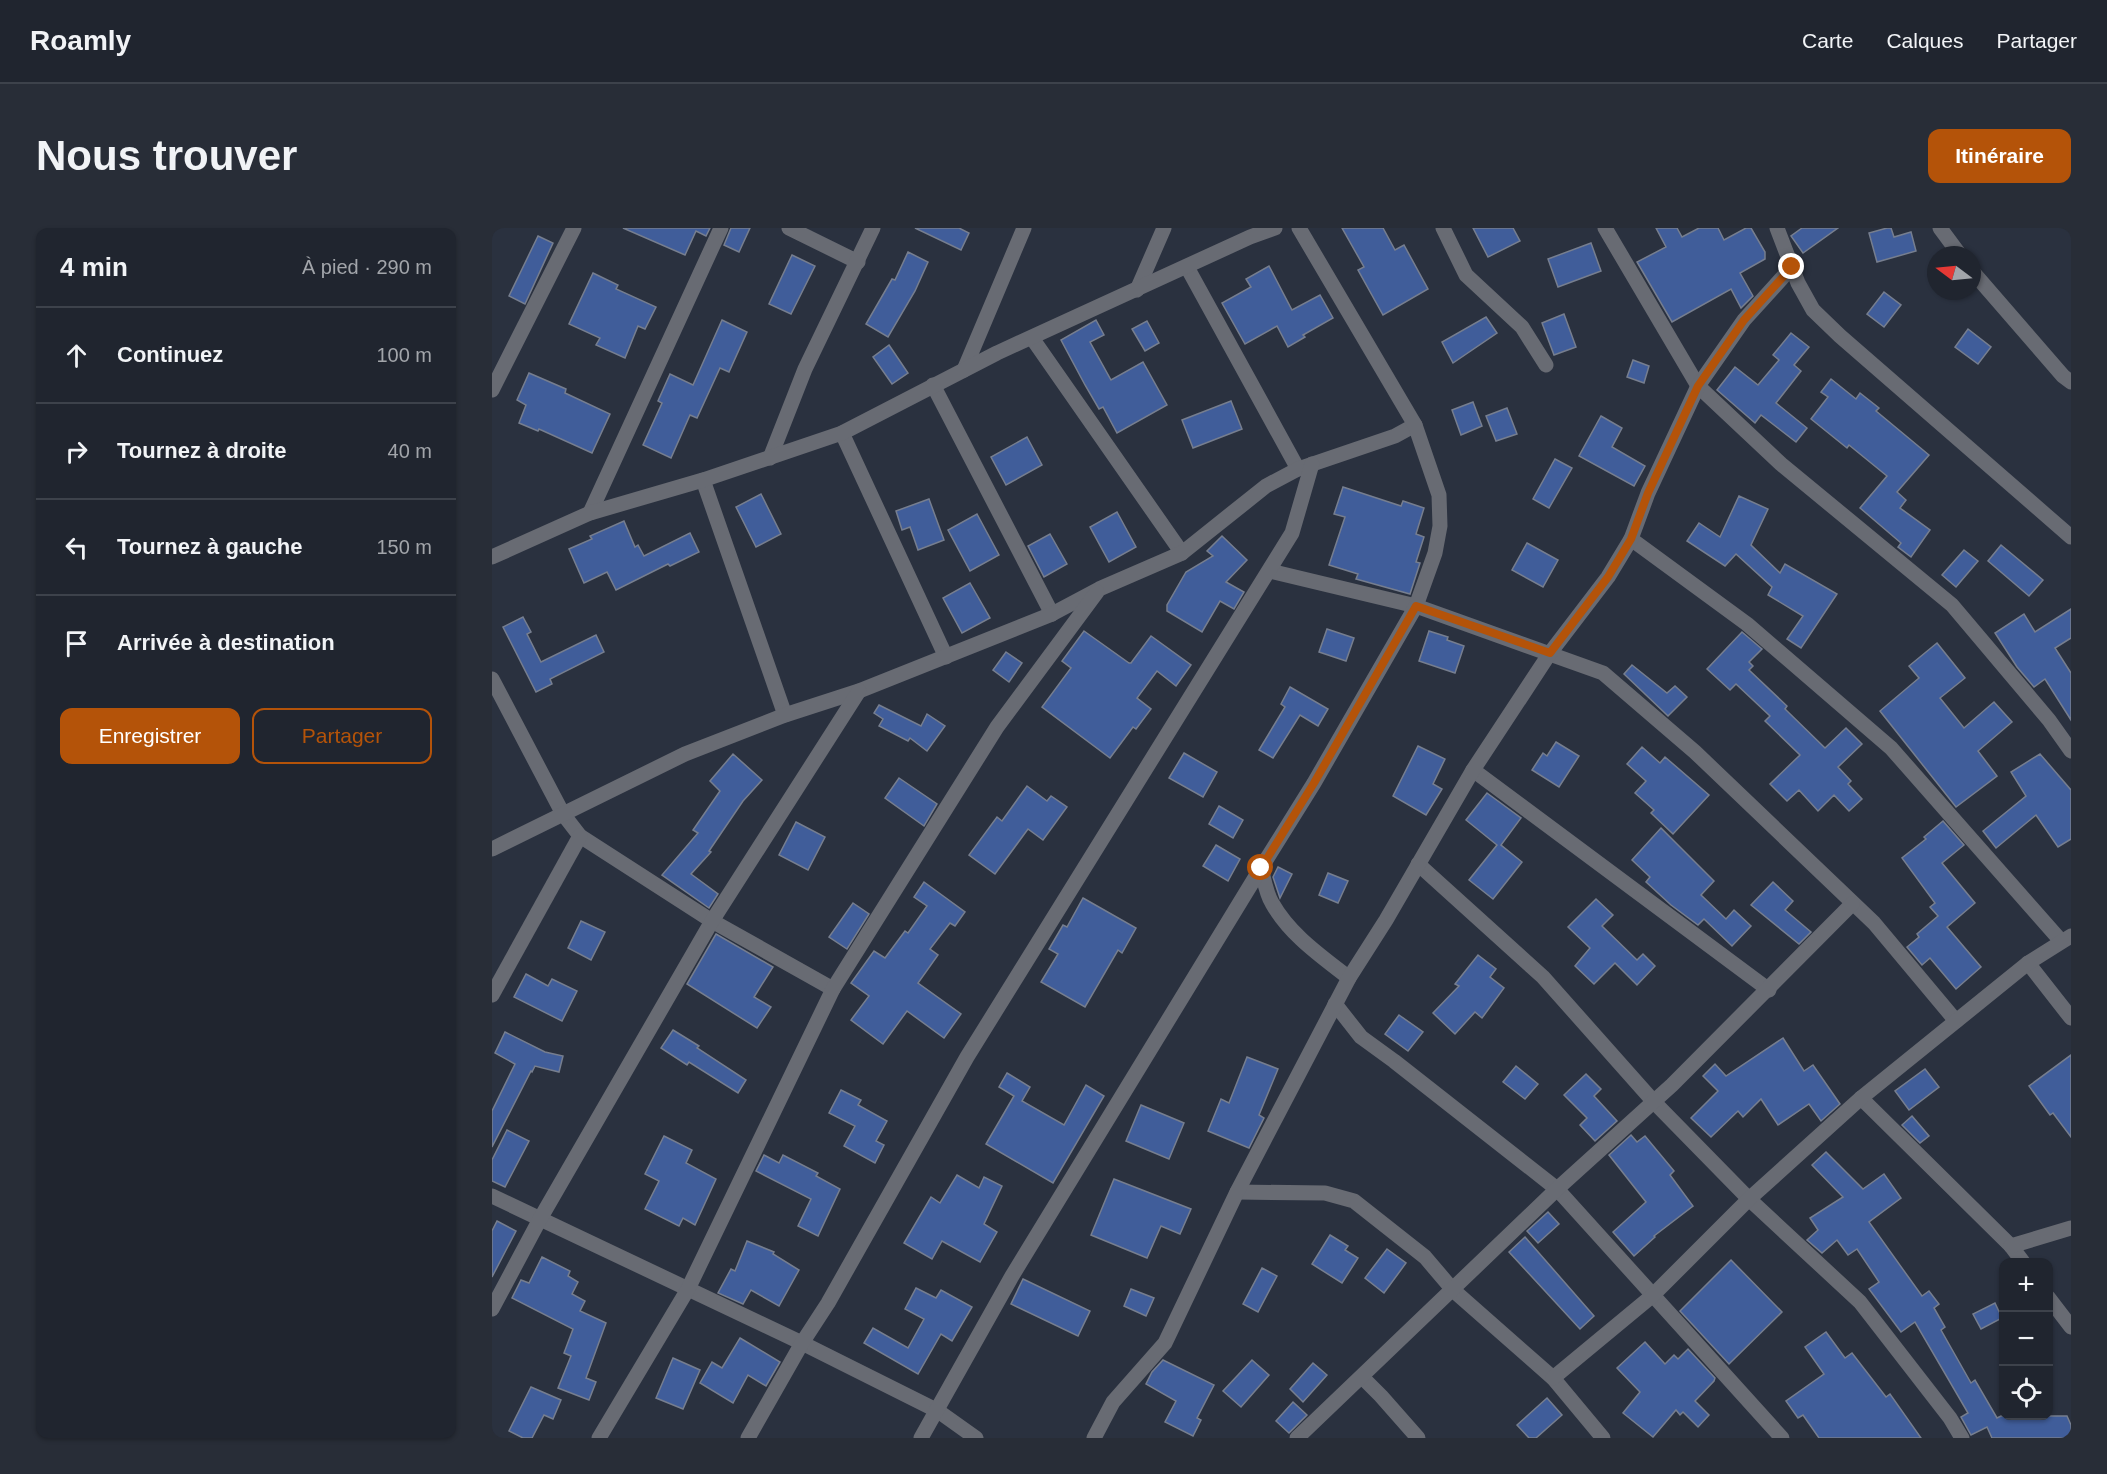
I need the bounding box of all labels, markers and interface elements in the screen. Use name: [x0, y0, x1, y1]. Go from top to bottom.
text: Roamly: [30, 25, 131, 56]
text: Carte: [1802, 29, 1853, 52]
text: Calques: [1886, 29, 1963, 52]
text: Partager: [1996, 29, 2077, 52]
button: Itinéraire: [1928, 129, 2071, 183]
text: Nous trouver: [36, 132, 297, 179]
north arrow: [1927, 246, 1981, 300]
text: 4 min: [60, 252, 128, 282]
route end: [1778, 253, 1804, 279]
text: À pied · 290 m: [302, 256, 432, 278]
icon: ahead: [60, 339, 93, 372]
text: Continuez: [117, 342, 223, 367]
text: 100 m: [376, 344, 432, 366]
icon: right: [60, 435, 93, 468]
text: Tournez à droite: [117, 438, 287, 463]
text: 40 m: [388, 440, 432, 462]
icon: left: [60, 531, 93, 564]
text: Tournez à gauche: [117, 534, 302, 559]
text: 150 m: [376, 536, 432, 558]
icon: arrive: [60, 627, 93, 660]
text: Arrivée à destination: [117, 630, 335, 655]
button: Enregistrer: [60, 708, 240, 764]
button: Partager: [252, 708, 432, 764]
route start: [1247, 854, 1273, 880]
map controls: [1999, 1258, 2053, 1420]
button: +: [1999, 1258, 2053, 1312]
button: −: [1999, 1312, 2053, 1366]
button: locate: [1999, 1366, 2053, 1420]

